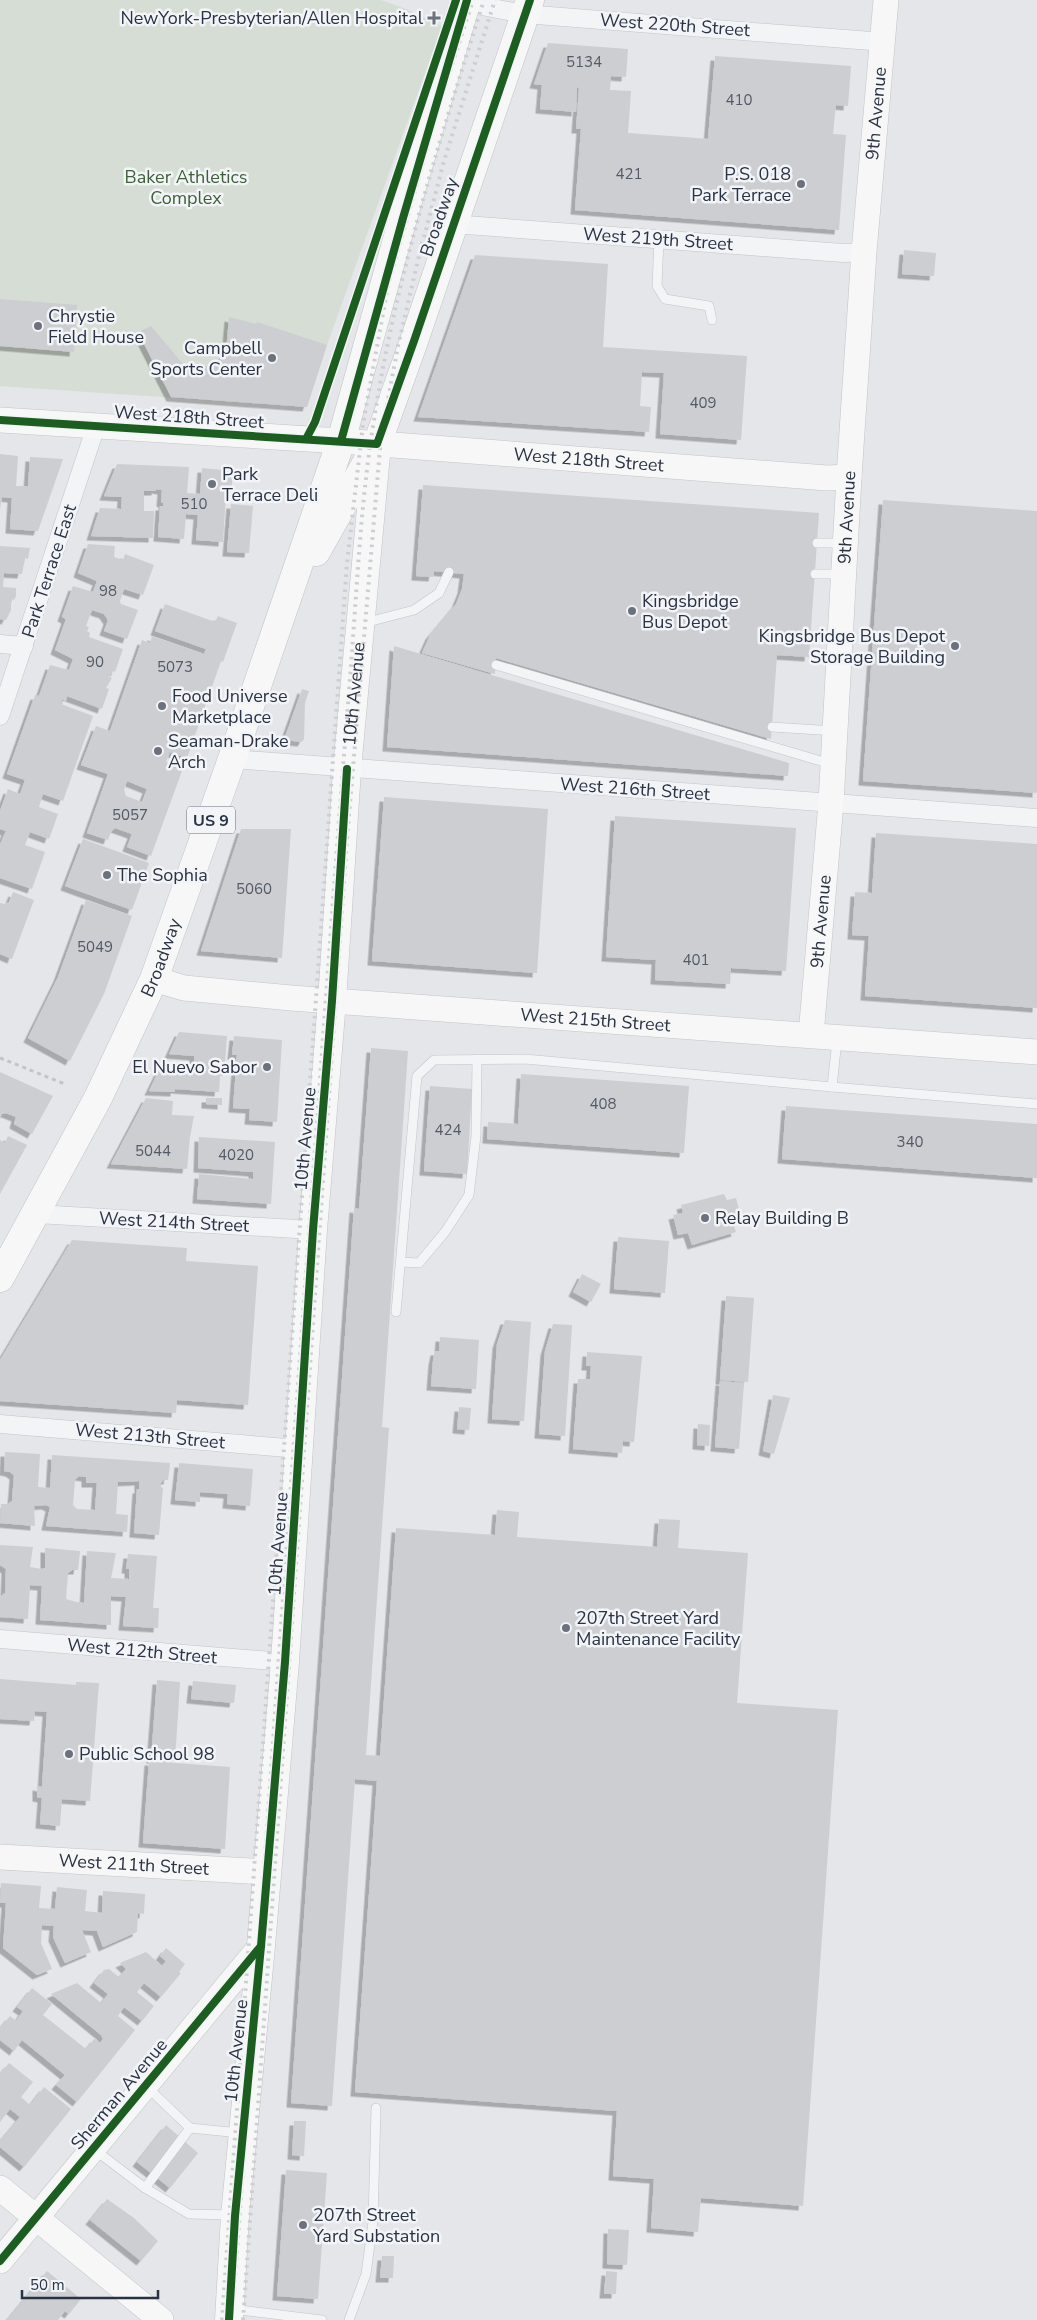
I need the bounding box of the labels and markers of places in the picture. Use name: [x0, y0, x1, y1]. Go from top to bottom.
place label: NewYork-Presbyterian/Allen Hospital: [120, 6, 424, 30]
marker: NewYork-Presbyterian/Allen Hospital: [427, 11, 441, 25]
place label: P.S. 018 Park Terrace: [691, 162, 791, 207]
marker: P.S. 018 Park Terrace: [795, 178, 807, 190]
place label: Chrystie Field House: [48, 304, 144, 349]
marker: Chrystie Field House: [32, 320, 44, 332]
place label: Campbell Sports Center: [150, 336, 263, 381]
marker: Campbell Sports Center: [266, 352, 278, 364]
place label: Park Terrace Deli: [222, 462, 318, 507]
marker: Park Terrace Deli: [206, 478, 218, 490]
place label: Kingsbridge Bus Depot: [642, 589, 739, 634]
marker: Kingsbridge Bus Depot: [626, 605, 638, 617]
place label: Kingsbridge Bus Depot Storage Building: [759, 624, 946, 669]
marker: Kingsbridge Bus Depot Storage Building: [949, 640, 961, 652]
place label: Food Universe Marketplace: [172, 684, 287, 729]
marker: Food Universe Marketplace: [156, 700, 168, 712]
place label: Seaman-Drake Arch: [168, 729, 289, 774]
marker: Seaman-Drake Arch: [152, 745, 164, 757]
place label: The Sophia: [117, 863, 208, 887]
marker: The Sophia: [101, 869, 113, 881]
place label: El Nuevo Sabor: [132, 1055, 258, 1079]
marker: El Nuevo Sabor: [261, 1061, 273, 1073]
place label: Relay Building B: [715, 1206, 849, 1230]
marker: Relay Building B: [699, 1212, 711, 1224]
place label: 207th Street Yard Maintenance Facility: [576, 1606, 741, 1651]
marker: 207th Street Yard Maintenance Facility: [560, 1622, 572, 1634]
place label: Public School 98: [79, 1742, 215, 1766]
marker: Public School 98: [63, 1748, 75, 1760]
place label: 207th Street Yard Substation: [312, 2203, 440, 2248]
marker: 207th Street Yard Substation: [297, 2219, 309, 2231]

